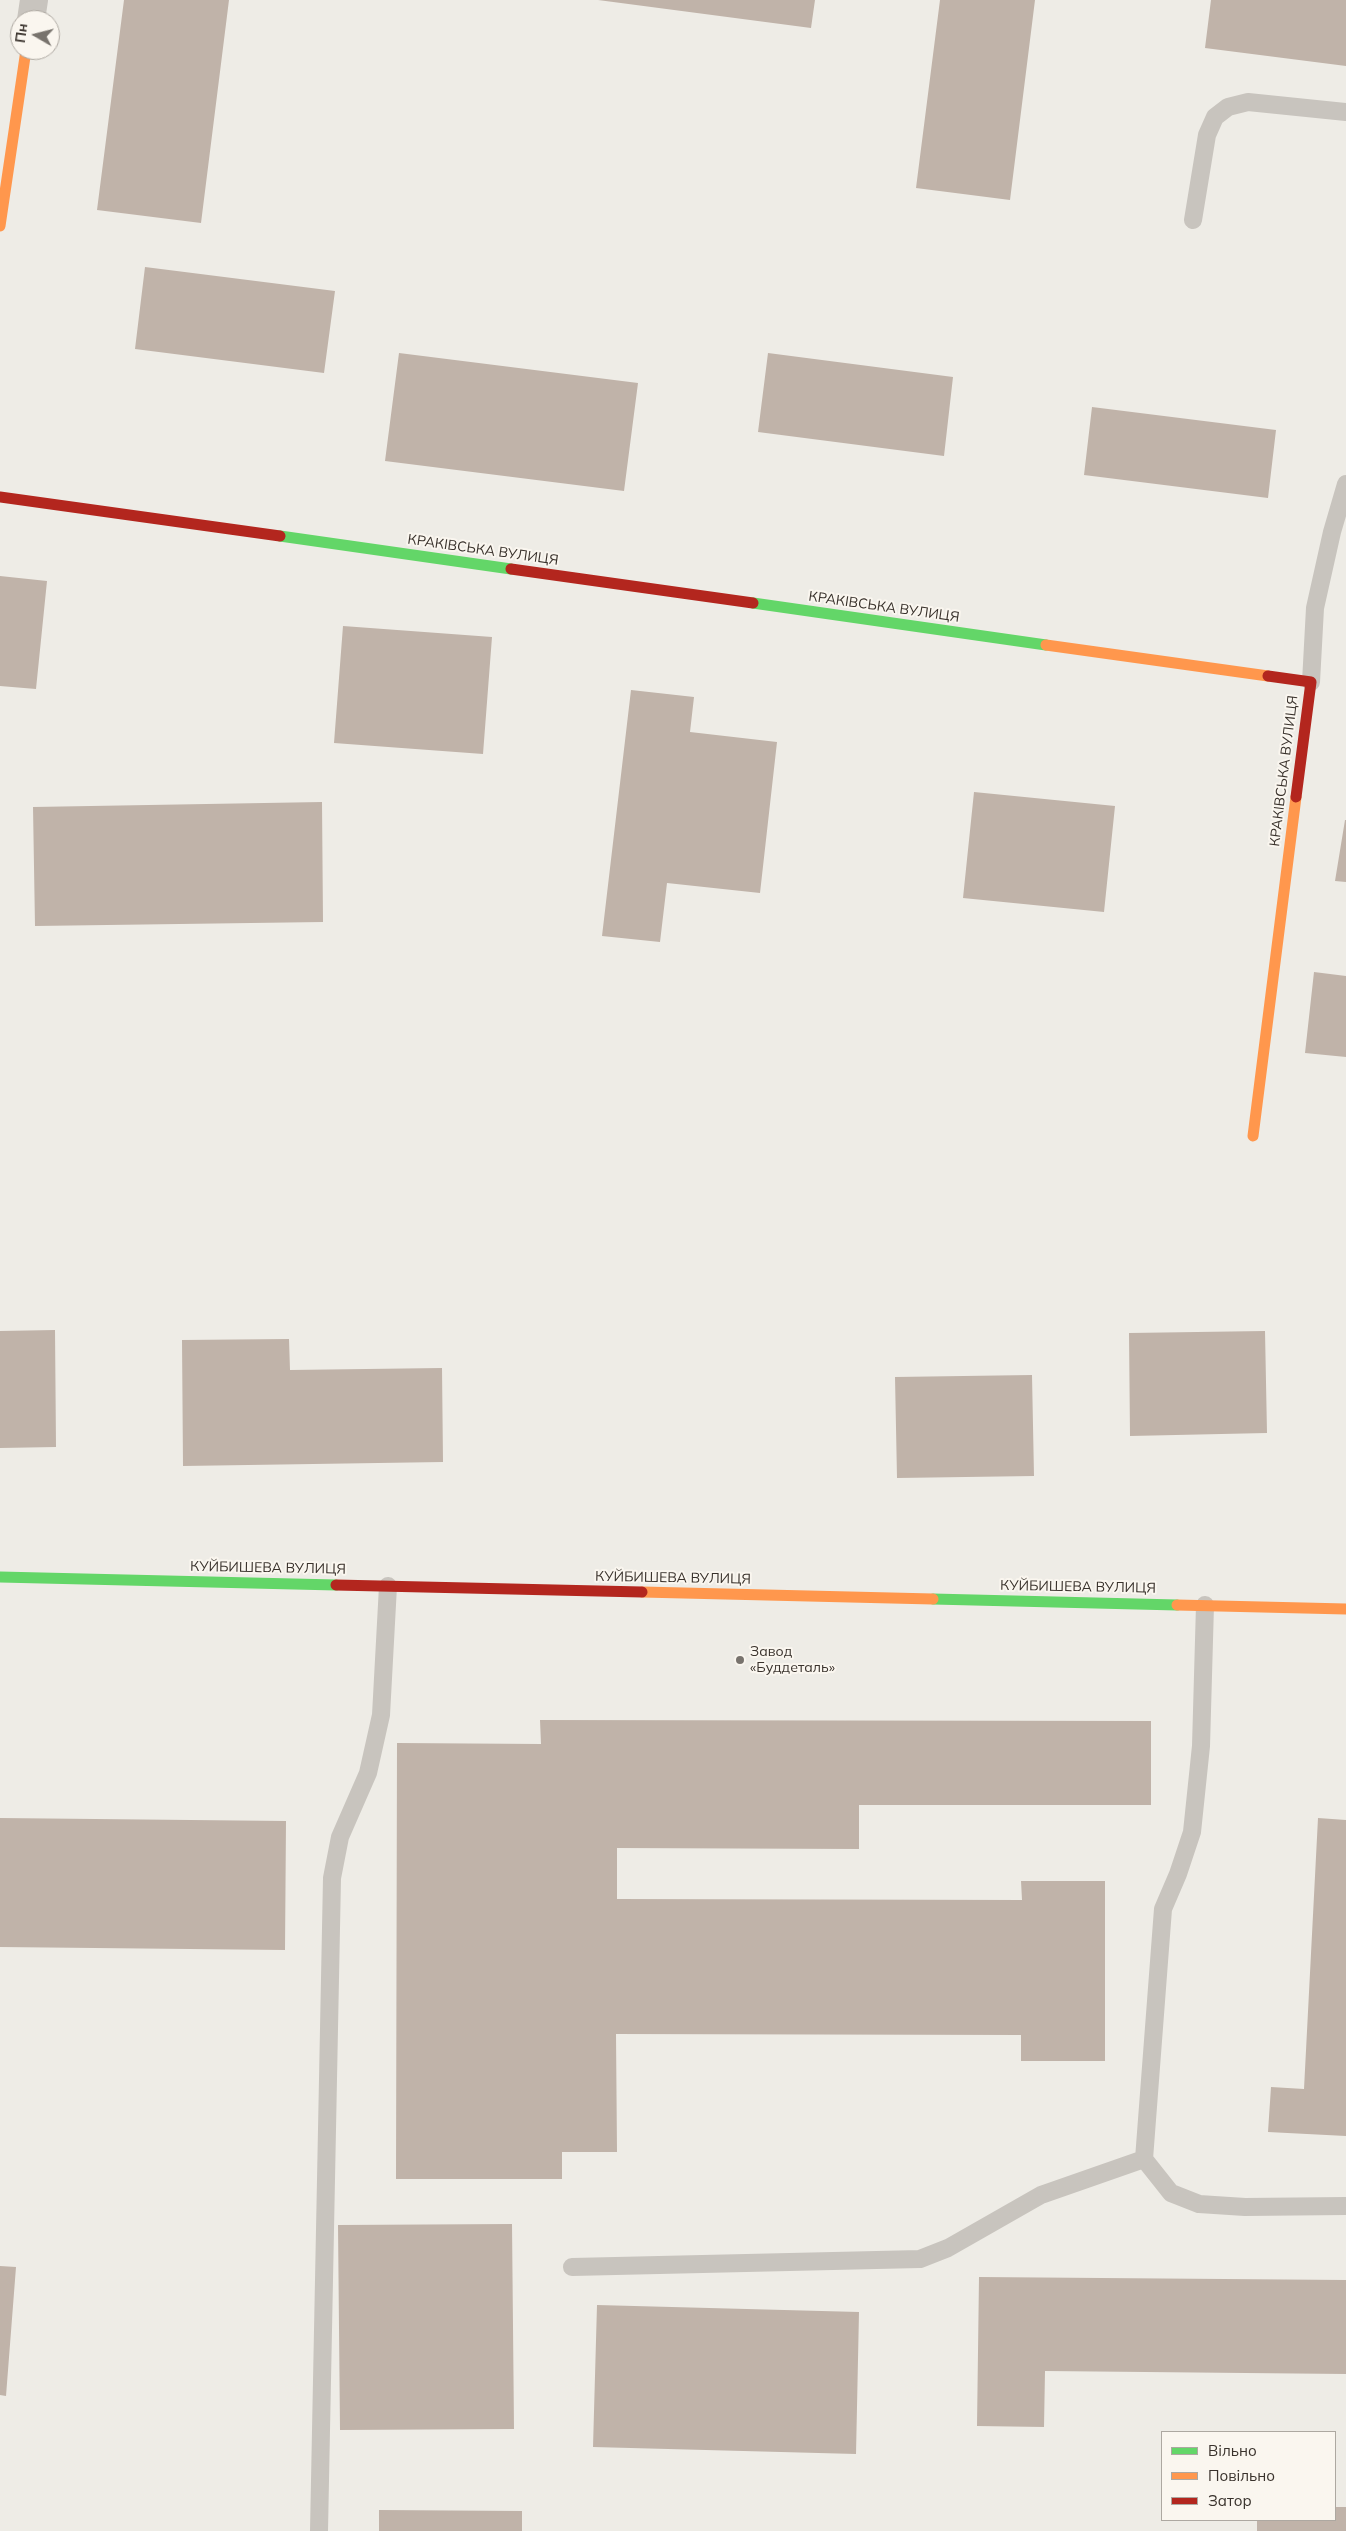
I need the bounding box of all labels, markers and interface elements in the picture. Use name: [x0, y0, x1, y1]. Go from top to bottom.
north arrow: [10, 10, 60, 60]
text: Пн: [11, 22, 31, 44]
street label: КРАКІВСЬКА ВУЛИЦЯ: [406, 531, 560, 569]
street label: КРАКІВСЬКА ВУЛИЦЯ: [807, 588, 961, 626]
street label: КРАКІВСЬКА ВУЛИЦЯ: [1266, 694, 1302, 848]
street label: КУЙБИШЕВА ВУЛИЦЯ: [190, 1558, 346, 1578]
street label: КУЙБИШЕВА ВУЛИЦЯ: [595, 1568, 751, 1588]
street label: КУЙБИШЕВА ВУЛИЦЯ: [1000, 1577, 1156, 1597]
place label: Завод «Буддеталь»: [750, 1644, 835, 1676]
marker: Завод «Буддеталь»: [734, 1654, 746, 1666]
legend: [1161, 2431, 1336, 2521]
text: Вільно: [1208, 2441, 1257, 2460]
text: Повільно: [1208, 2466, 1275, 2485]
text: Затор: [1208, 2491, 1252, 2510]

